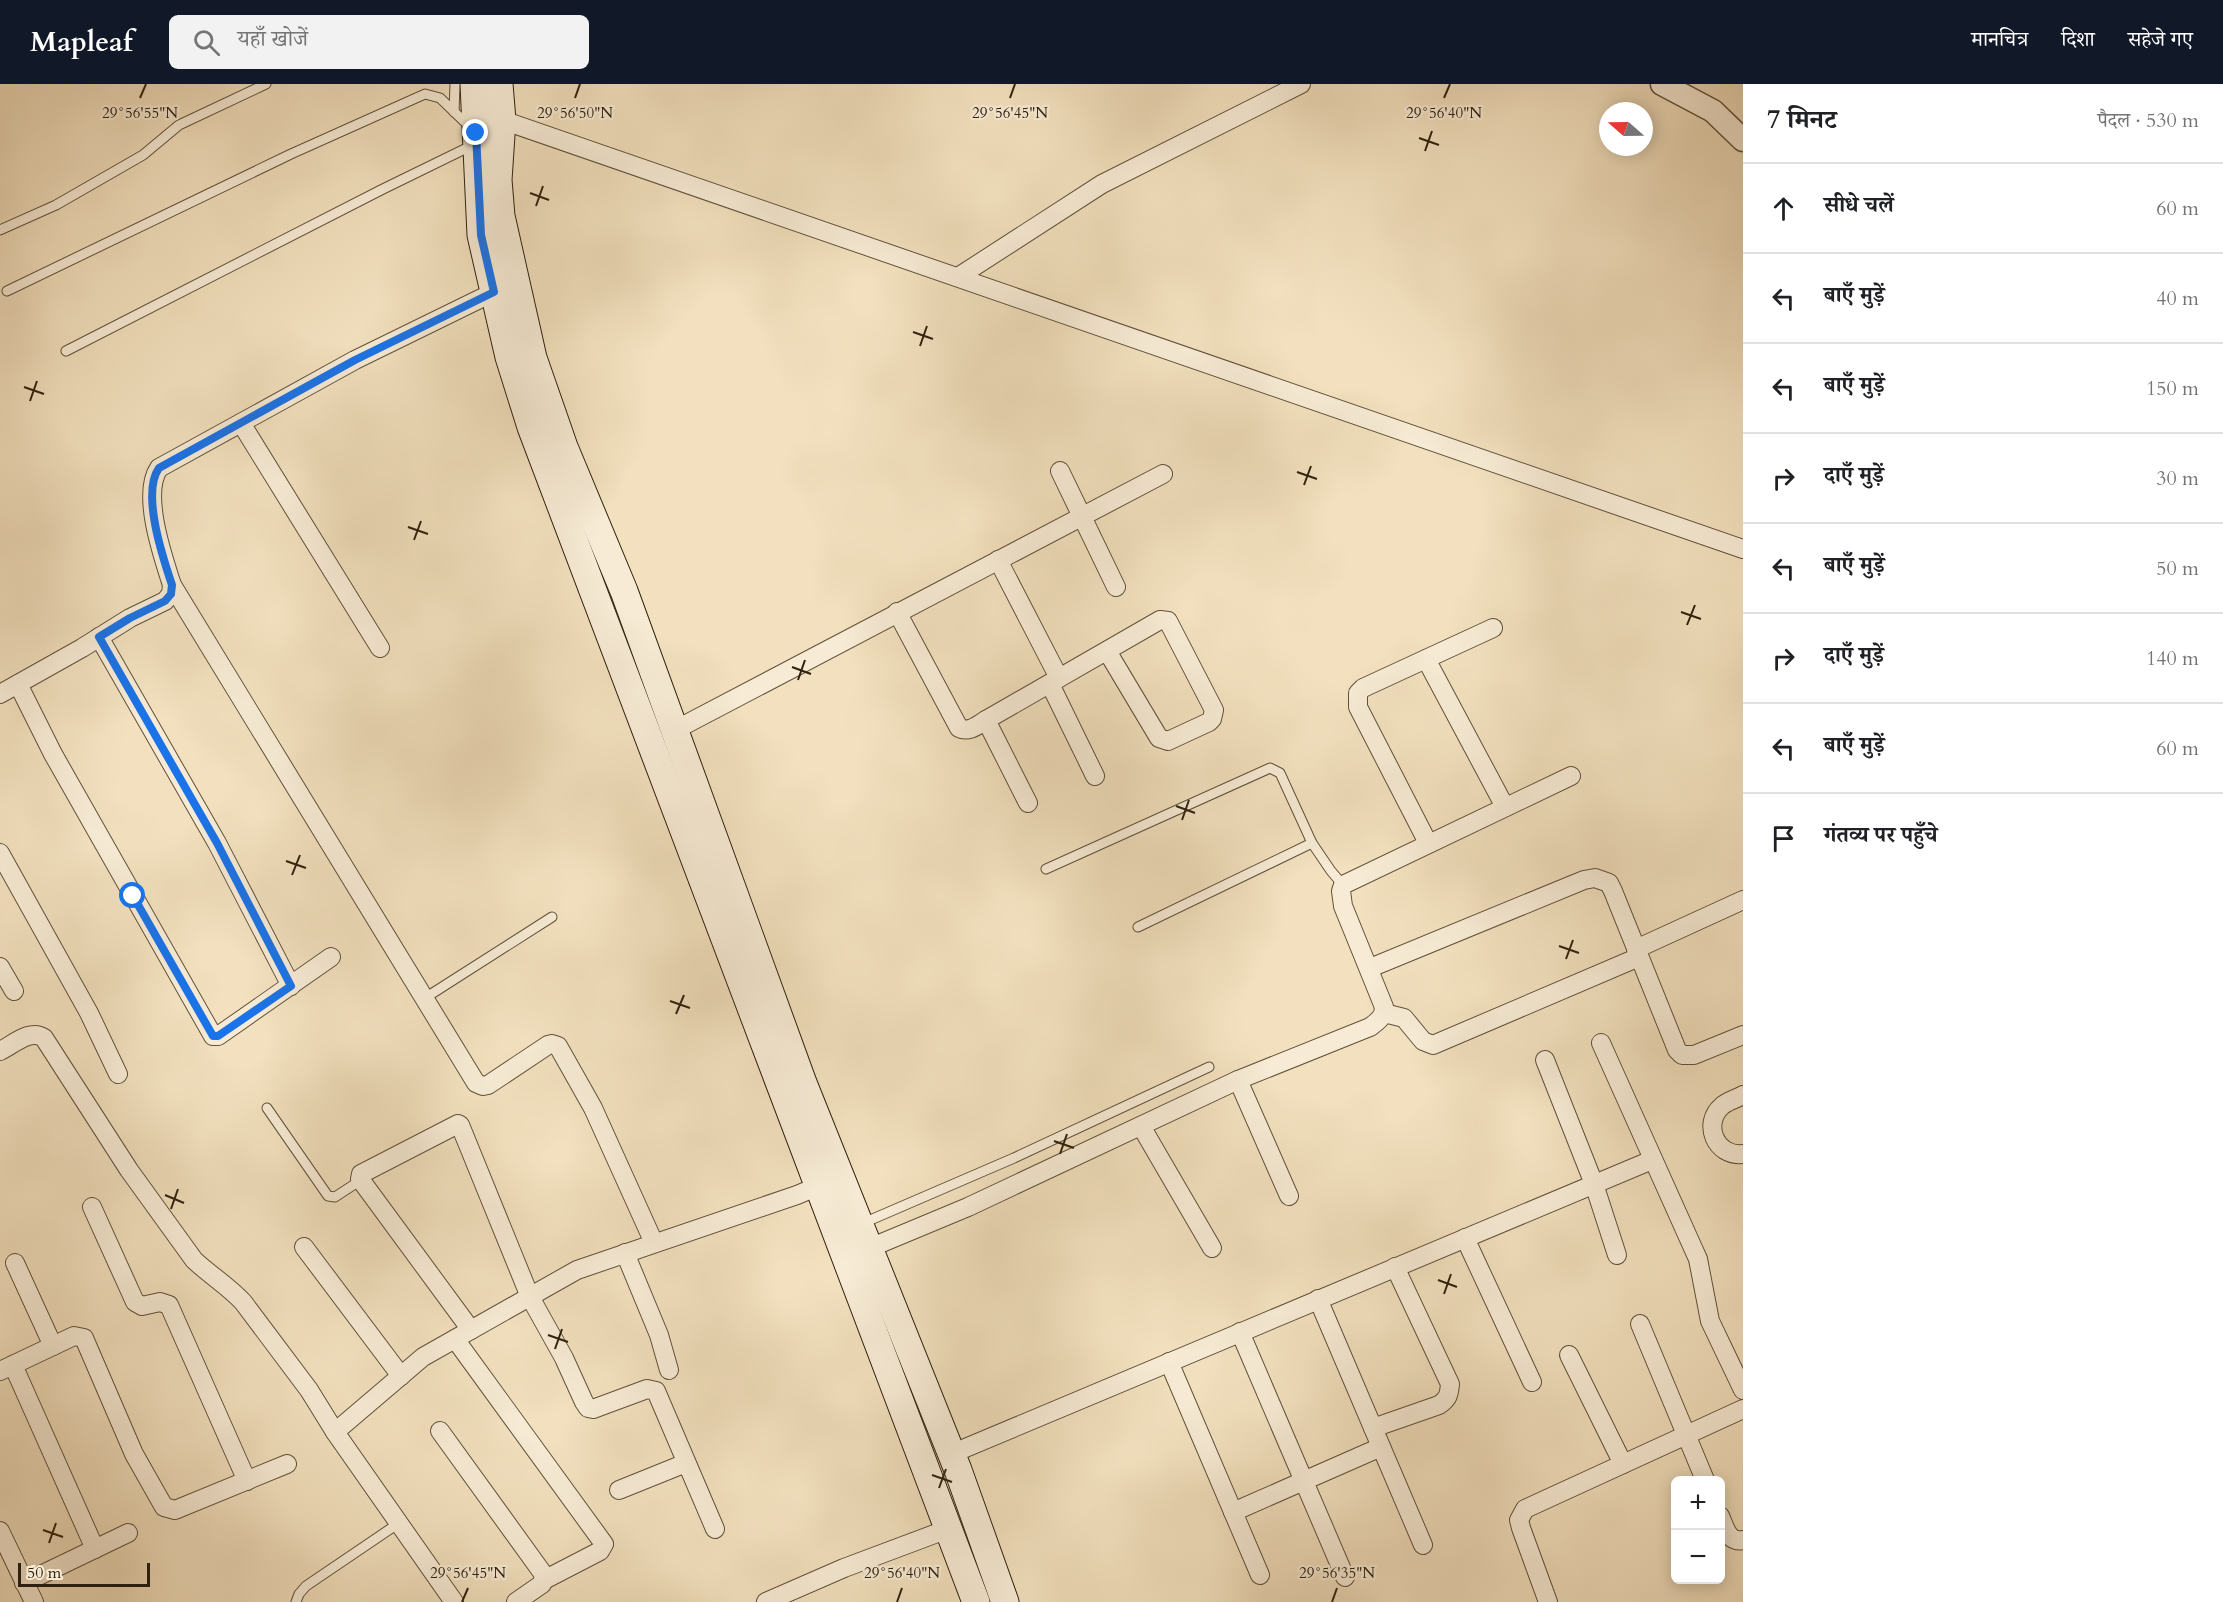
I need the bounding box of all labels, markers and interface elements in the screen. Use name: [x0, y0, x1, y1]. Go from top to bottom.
search box: [169, 15, 589, 69]
text: Mapleaf: [30, 23, 133, 61]
text: यहाँ खोजें: [238, 24, 308, 54]
text: मानचित्र: [1971, 25, 2028, 54]
text: दिशा: [2061, 25, 2095, 54]
text: सहेजे गए: [2128, 25, 2193, 54]
icon: search: [190, 26, 223, 59]
north arrow: [1599, 102, 1653, 156]
text: 7 मिनट: [1767, 102, 1837, 137]
text: 29°56'55"N: [102, 103, 178, 123]
text: 29°56'50"N: [537, 103, 613, 123]
text: 29°56'45"N: [972, 103, 1048, 123]
text: 29°56'40"N: [1406, 103, 1482, 123]
text: पैदल · 530 m: [2097, 107, 2199, 134]
route end: [462, 119, 488, 145]
text: सीधे चलें: [1824, 190, 1894, 220]
icon: ahead: [1767, 192, 1800, 225]
text: 60 m: [2156, 195, 2199, 222]
text: बाएँ मुड़ें: [1824, 280, 1884, 310]
icon: left: [1767, 282, 1800, 315]
text: 40 m: [2156, 285, 2199, 312]
text: बाएँ मुड़ें: [1824, 370, 1884, 400]
icon: left: [1767, 372, 1800, 405]
text: 150 m: [2146, 375, 2199, 402]
text: दाएँ मुड़ें: [1824, 460, 1884, 490]
icon: right: [1767, 462, 1800, 495]
text: 30 m: [2156, 465, 2199, 492]
text: बाएँ मुड़ें: [1824, 550, 1884, 580]
icon: left: [1767, 552, 1800, 585]
text: 50 m: [2156, 555, 2199, 582]
text: दाएँ मुड़ें: [1824, 640, 1884, 670]
icon: right: [1767, 642, 1800, 675]
text: 140 m: [2146, 645, 2199, 672]
text: बाएँ मुड़ें: [1824, 730, 1884, 760]
icon: left: [1767, 732, 1800, 765]
text: 60 m: [2156, 735, 2199, 762]
text: गंतव्य पर पहुँचे: [1824, 820, 1938, 850]
icon: arrive: [1767, 822, 1800, 855]
route start: [119, 882, 145, 908]
map controls: [1671, 1476, 1725, 1584]
button: +: [1671, 1476, 1725, 1530]
button: −: [1671, 1530, 1725, 1584]
scale bar: [18, 1560, 150, 1588]
text: 50 m: [27, 1562, 61, 1584]
text: 29°56'45"N: [430, 1563, 506, 1583]
text: 29°56'40"N: [864, 1563, 940, 1583]
text: 29°56'35"N: [1299, 1563, 1375, 1583]

